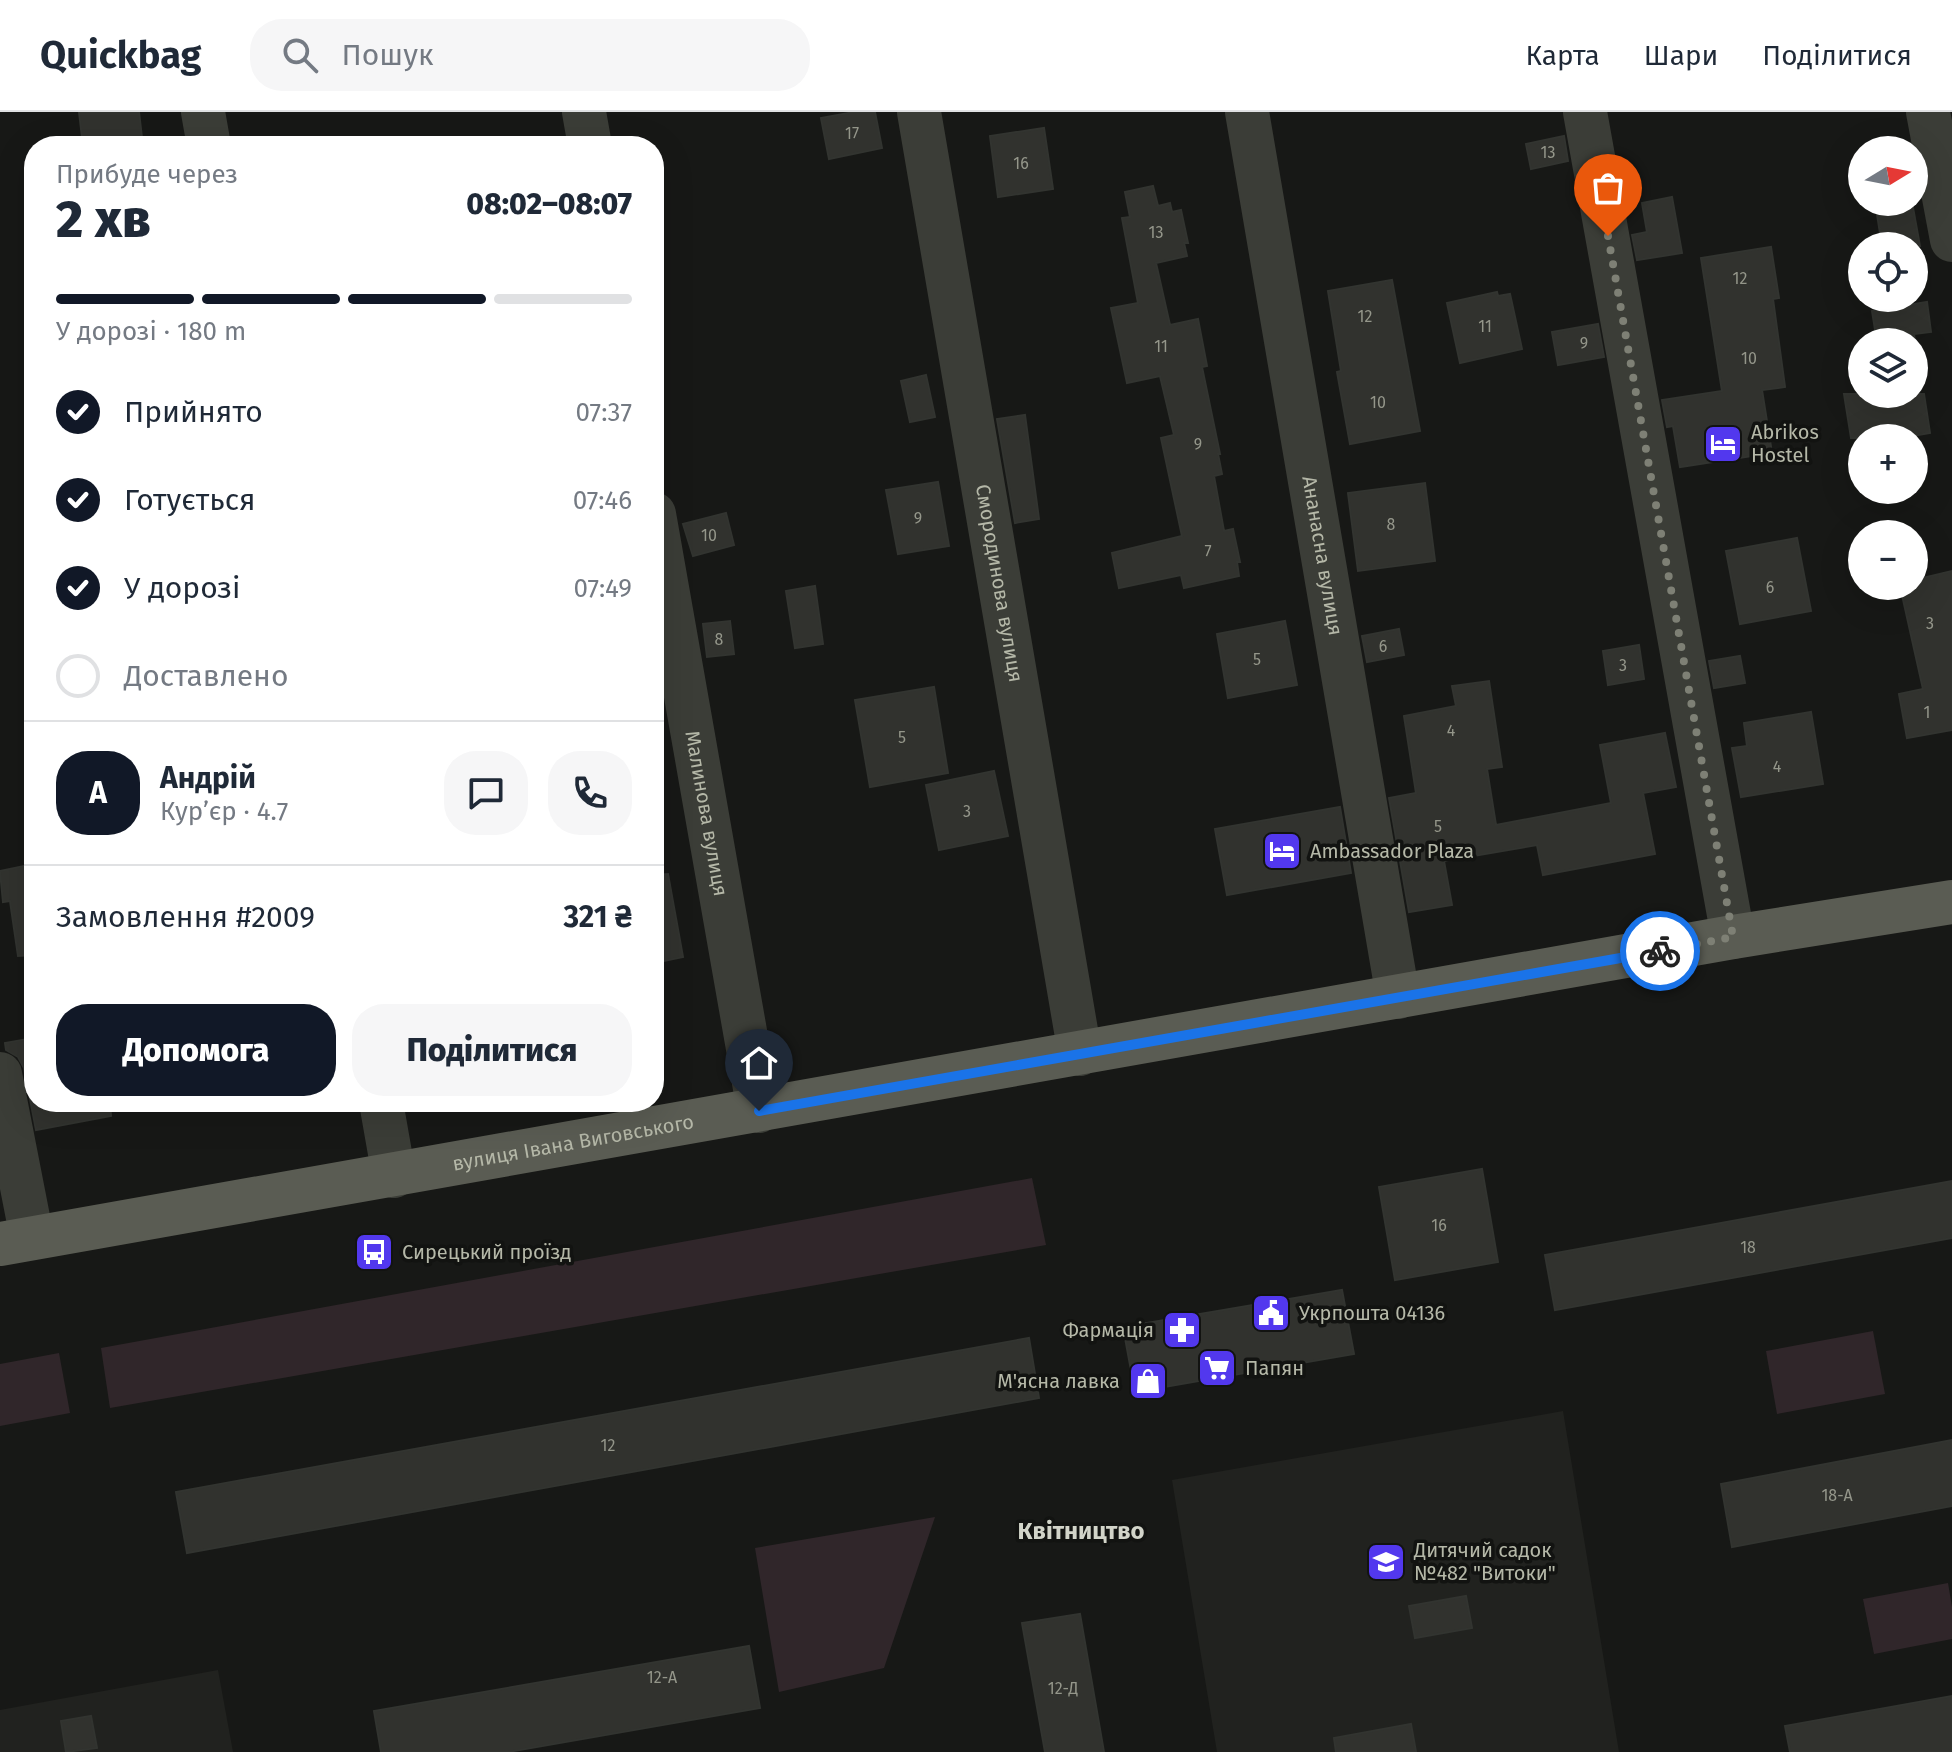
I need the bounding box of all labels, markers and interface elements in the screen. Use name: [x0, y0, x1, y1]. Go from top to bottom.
search box: [250, 19, 810, 91]
text: Quickbag: [40, 32, 202, 78]
icon: search: [278, 33, 322, 77]
text: Пошук: [342, 37, 434, 73]
text: Карта: [1526, 39, 1600, 72]
text: Шари: [1644, 39, 1718, 72]
text: Поділитися: [1762, 39, 1912, 72]
house number: 17: [845, 124, 859, 143]
north arrow: [1848, 136, 1928, 216]
map controls: [1848, 136, 1928, 600]
house number: 13: [1541, 143, 1555, 162]
house number: 16: [1013, 154, 1029, 173]
pin: [1574, 154, 1642, 236]
text: Прибуде через: [56, 159, 238, 190]
icon: bag: [1586, 166, 1630, 210]
text: 08:02–08:07: [466, 186, 632, 222]
text: 2 хв: [56, 188, 151, 251]
house number: 13: [1149, 223, 1163, 242]
button: locate: [1848, 232, 1928, 312]
house number: 12: [1733, 269, 1747, 288]
house number: 12: [1358, 307, 1372, 326]
text: У дорозі · 180 m: [56, 316, 246, 347]
house number: 11: [1478, 317, 1492, 336]
button: layers: [1848, 328, 1928, 408]
house number: 9: [1580, 334, 1588, 353]
house number: 11: [1154, 337, 1168, 356]
house number: 10: [1741, 349, 1757, 368]
icon: check: [56, 390, 100, 434]
house number: 10: [1370, 393, 1386, 412]
text: Прийнято: [124, 394, 263, 430]
text: 07:37: [576, 397, 632, 428]
place label: Abrikos Hostel: [1751, 420, 1819, 467]
hotel icon: Abrikos Hostel: [1702, 423, 1744, 465]
button: +: [1848, 424, 1928, 504]
house number: 9: [1194, 435, 1202, 454]
street label: Ананасна вулиця: [1297, 474, 1348, 637]
icon: check: [56, 478, 100, 522]
text: Готується: [124, 482, 256, 518]
street label: Смородинова вулиця: [971, 482, 1028, 684]
text: 07:46: [573, 485, 632, 516]
house number: 9: [914, 509, 922, 528]
house number: 8: [1387, 515, 1396, 534]
button: −: [1848, 520, 1928, 600]
house number: 10: [701, 526, 717, 545]
house number: 7: [1204, 542, 1212, 561]
icon: check: [56, 566, 100, 610]
text: У дорозі: [124, 570, 240, 606]
text: 07:49: [573, 573, 632, 604]
house number: 6: [1766, 578, 1774, 597]
house number: 3: [1926, 614, 1934, 633]
house number: 8: [715, 630, 724, 649]
house number: 6: [1379, 637, 1387, 656]
house number: 5: [1253, 650, 1261, 669]
house number: 3: [1619, 656, 1627, 675]
text: Доставлено: [124, 658, 288, 694]
house number: 1: [1924, 703, 1930, 722]
house number: 4: [1447, 721, 1456, 740]
house number: 5: [898, 728, 906, 747]
street label: Малинова вулиця: [680, 729, 733, 898]
button: chat: [444, 751, 528, 835]
button: phone: [548, 751, 632, 835]
house number: 4: [1773, 757, 1782, 776]
text: Андрій: [160, 760, 256, 796]
text: А: [89, 775, 107, 811]
text: Кур’єр · 4.7: [160, 796, 288, 827]
house number: 3: [963, 802, 971, 821]
house number: 5: [1434, 817, 1442, 836]
hotel icon: Ambassador Plaza: [1261, 830, 1303, 872]
place label: Ambassador Plaza: [1310, 839, 1474, 863]
text: Замовлення #2009: [56, 899, 315, 935]
text: 321 ₴: [564, 899, 632, 935]
courier: [1620, 911, 1700, 991]
icon: bike: [1638, 929, 1682, 973]
button: Допомога: [56, 1004, 336, 1096]
button: Поділитися: [352, 1004, 632, 1096]
pin: [725, 1029, 793, 1111]
icon: home: [737, 1041, 781, 1085]
street label: вулиця Івана Виговського: [450, 1109, 696, 1176]
house number: 16: [1431, 1216, 1447, 1235]
bus stop icon: Сирецький проїзд: [353, 1231, 395, 1273]
house number: 18: [1740, 1238, 1756, 1257]
place label: Сирецький проїзд: [402, 1240, 571, 1264]
public building icon: Укрпошта 04136: [1250, 1292, 1292, 1334]
place label: Укрпошта 04136: [1299, 1301, 1445, 1325]
pharmacy icon: Фармація: [1161, 1309, 1203, 1351]
place label: Фармація: [1062, 1318, 1154, 1342]
supermarket icon: Папян: [1196, 1347, 1238, 1389]
place label: Папян: [1245, 1356, 1304, 1380]
shop icon: М'ясна лавка: [1127, 1360, 1169, 1402]
place label: М'ясна лавка: [997, 1369, 1120, 1393]
house number: 12: [601, 1436, 615, 1455]
house number: 18-А: [1821, 1486, 1853, 1505]
district label: Квітництво: [1018, 1517, 1144, 1545]
place label: Дитячий садок №482 "Витоки": [1413, 1538, 1556, 1585]
school or university icon: Дитячий садок №482 "Витоки": [1365, 1541, 1407, 1583]
house number: 12-А: [647, 1668, 678, 1687]
house number: 12-Д: [1048, 1679, 1079, 1698]

